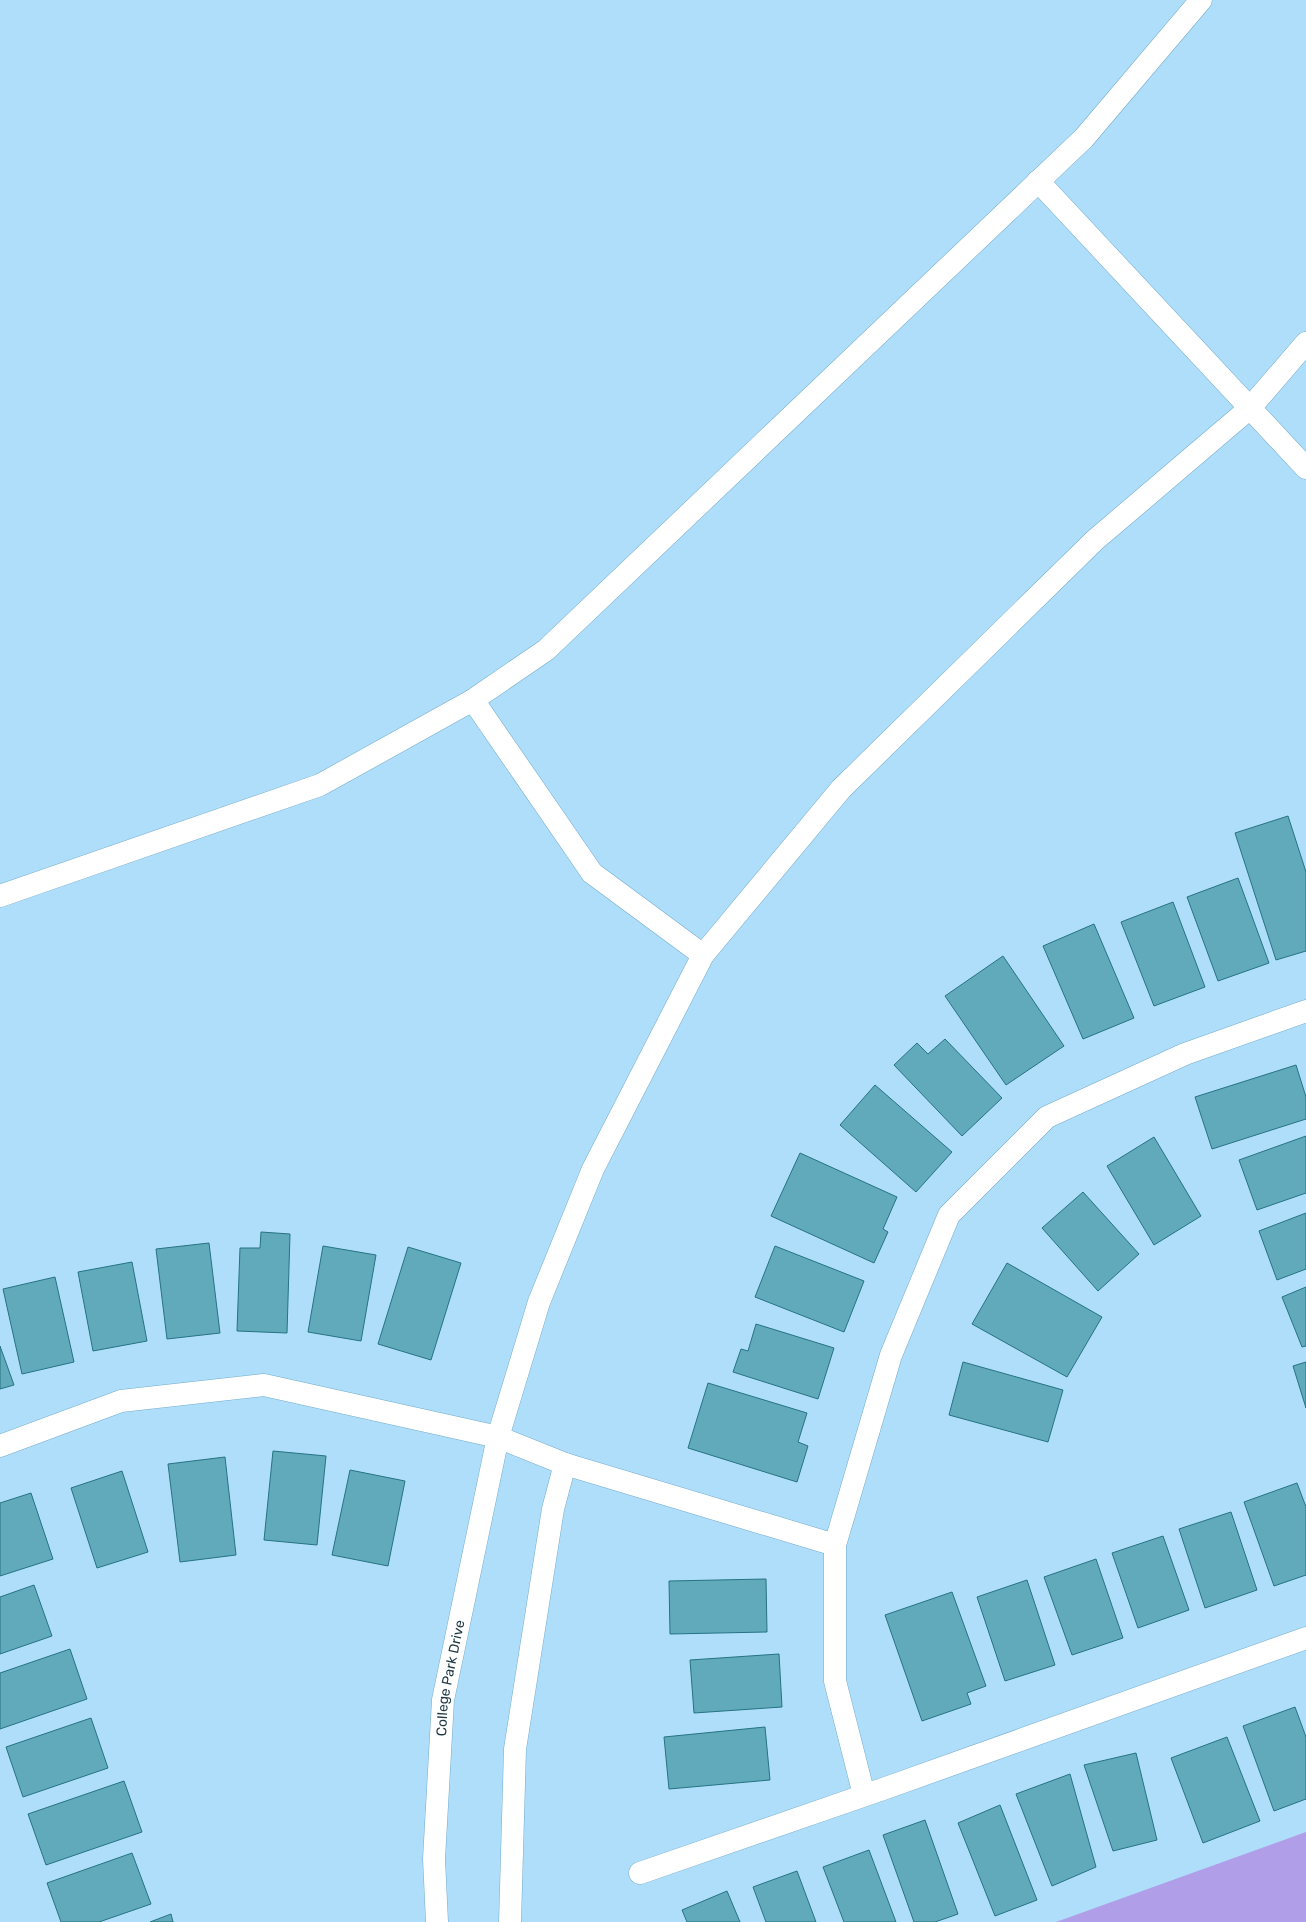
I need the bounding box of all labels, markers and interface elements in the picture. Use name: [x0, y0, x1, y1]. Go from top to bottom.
street label: College Park Drive: [432, 1618, 468, 1737]

